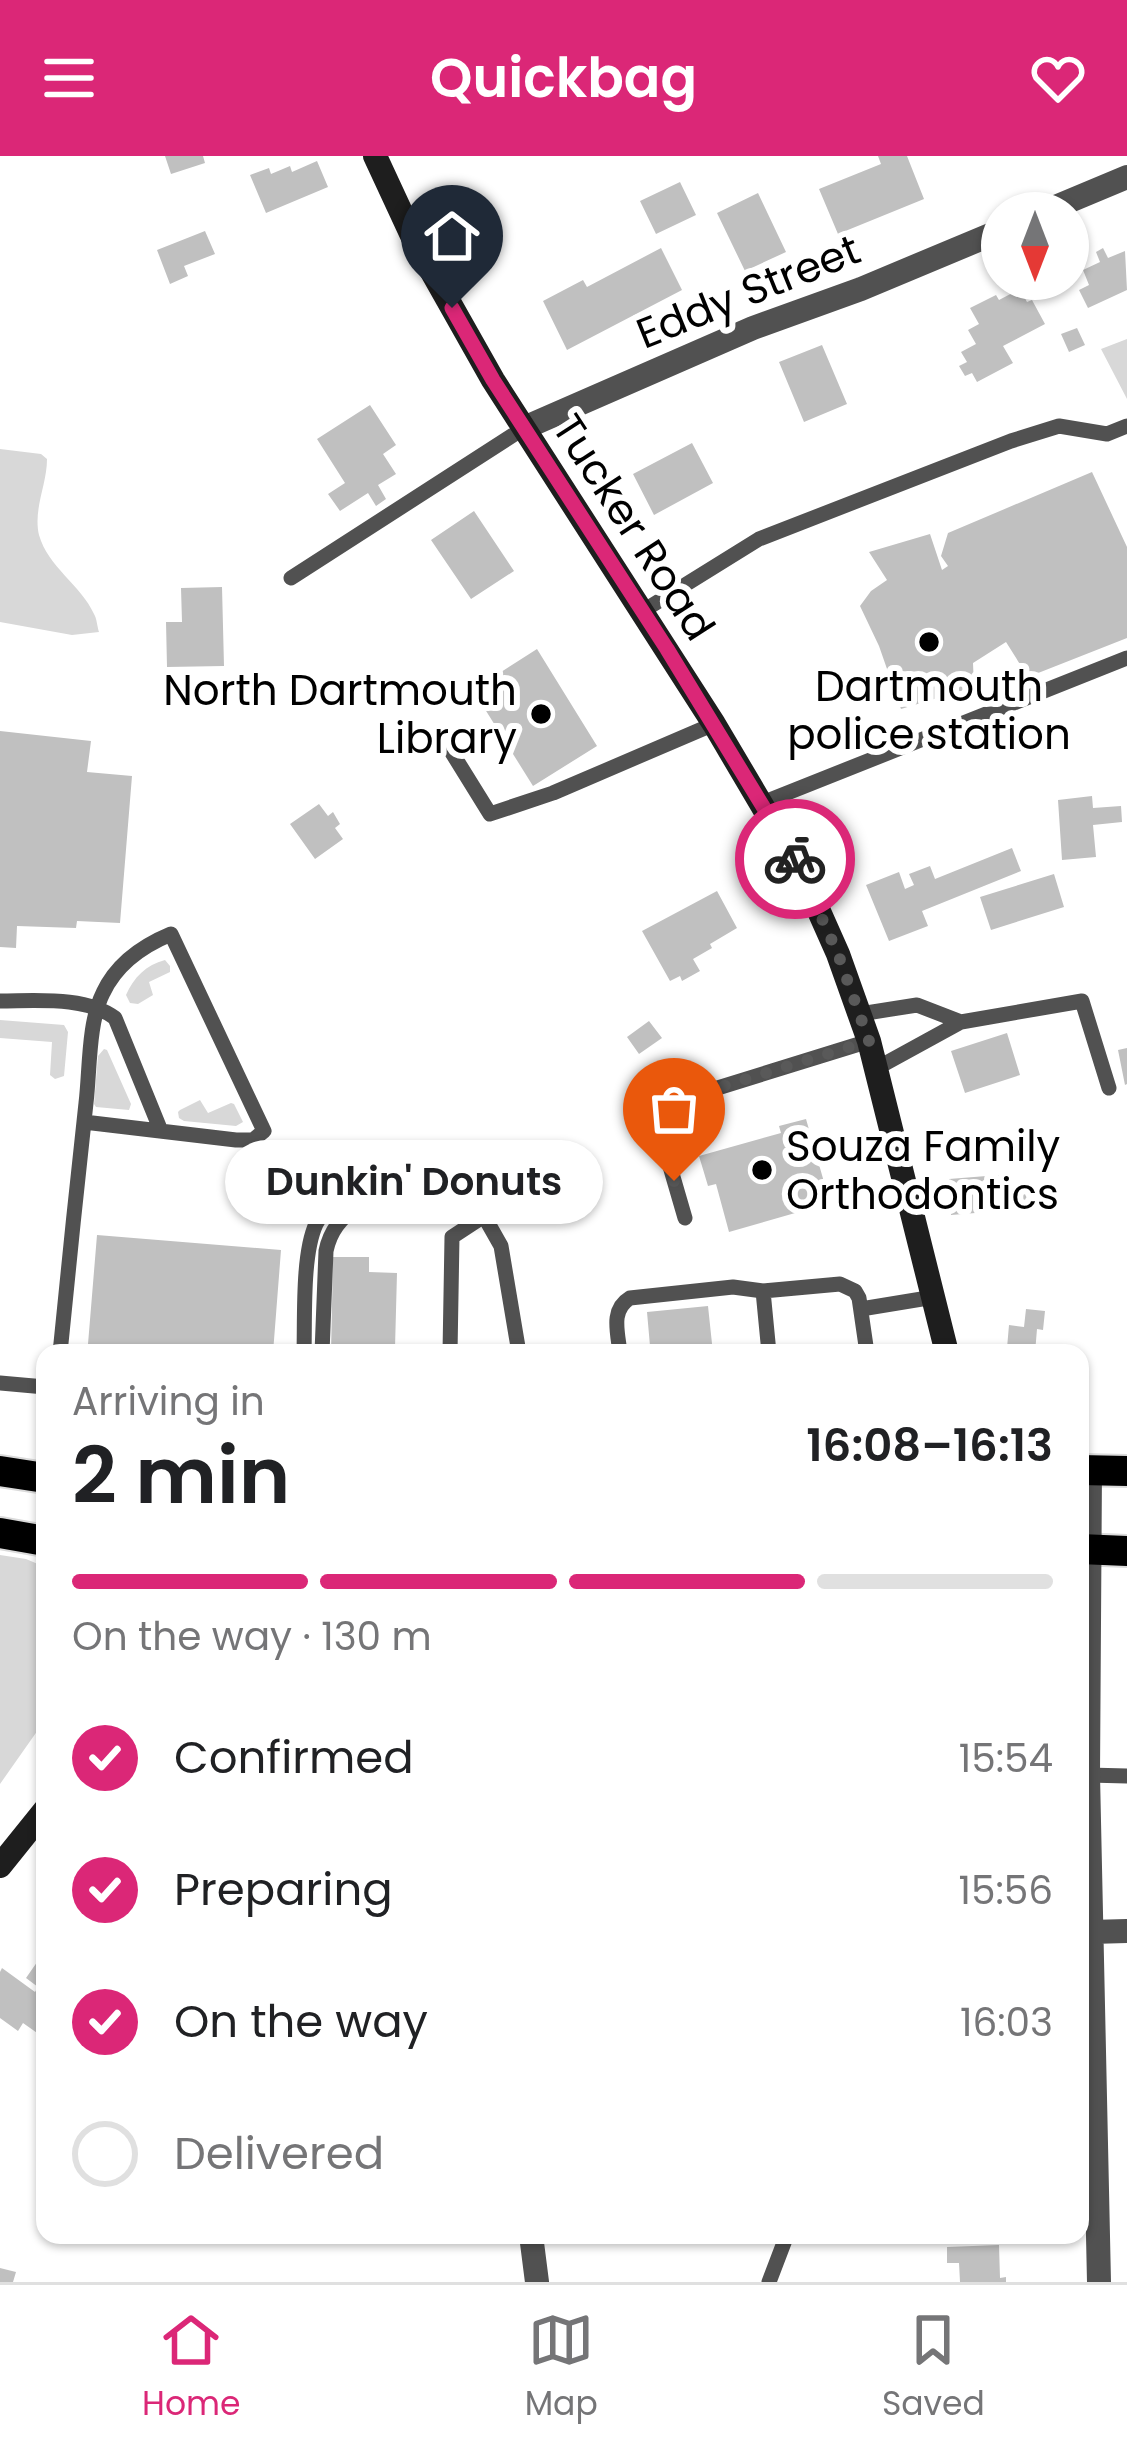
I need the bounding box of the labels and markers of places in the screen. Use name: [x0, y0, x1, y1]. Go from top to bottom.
pin: [401, 185, 503, 308]
marker: Dartmouth police station: [916, 629, 942, 655]
place label: Dartmouth police station: [787, 657, 1071, 764]
place label: North Dartmouth Library: [163, 661, 517, 768]
marker: North Dartmouth Library: [528, 701, 554, 727]
pin: [623, 1058, 725, 1181]
place label: Souza Family Orthodontics: [786, 1117, 1061, 1224]
callout: Dunkin' Donuts: [224, 1139, 602, 1223]
marker: Souza Family Orthodontics: [749, 1157, 775, 1183]

